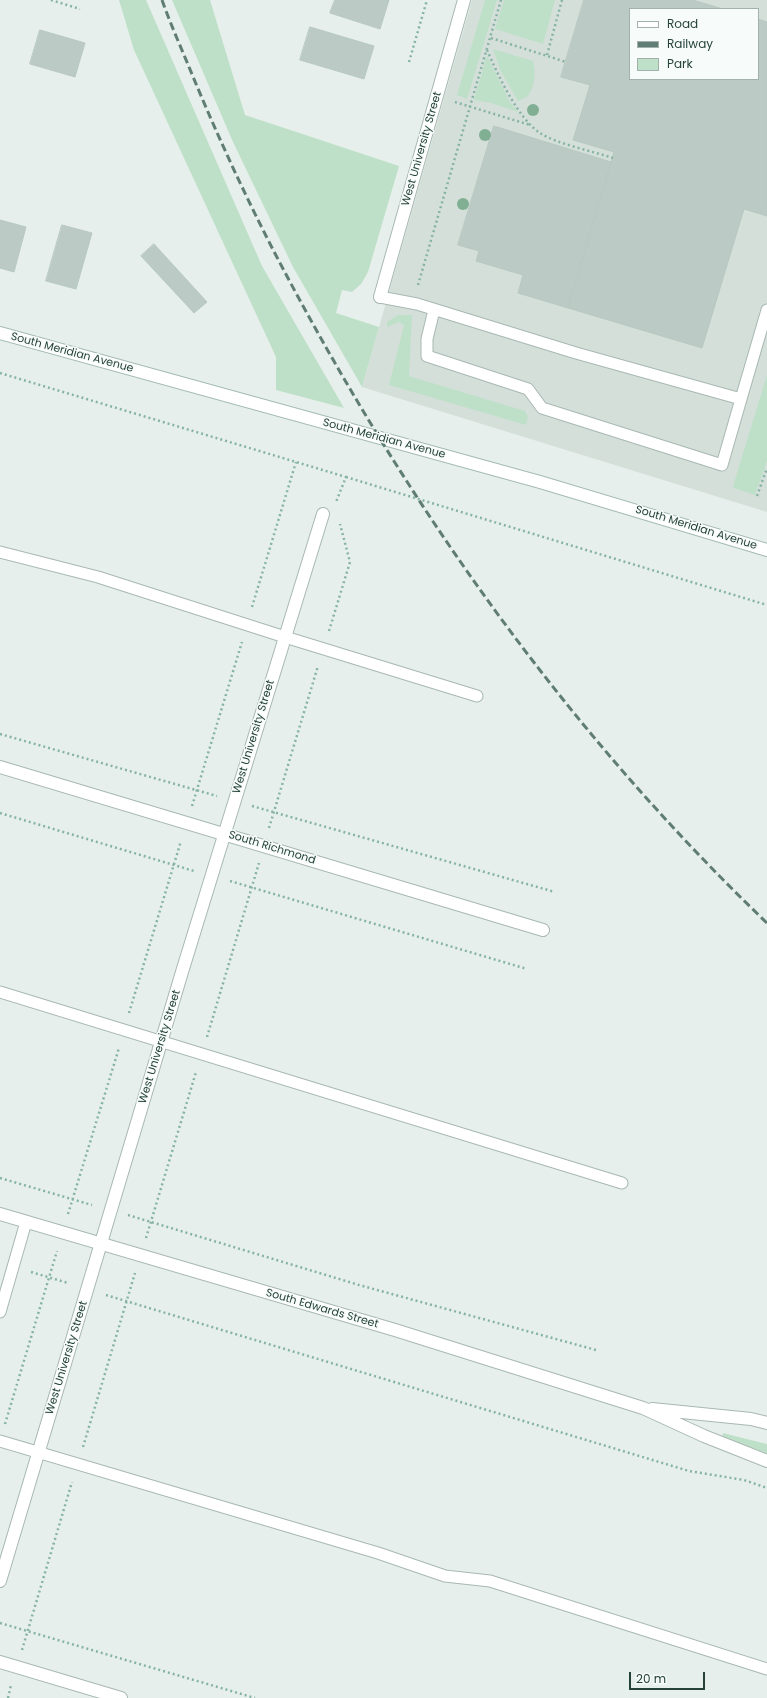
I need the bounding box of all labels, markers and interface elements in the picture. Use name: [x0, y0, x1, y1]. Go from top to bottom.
legend: [629, 8, 759, 80]
text: Road: [667, 15, 698, 32]
text: Railway: [667, 35, 713, 52]
text: Park: [667, 55, 693, 72]
street label: West University Street: [399, 90, 445, 208]
street label: South Meridian Avenue: [9, 330, 135, 376]
street label: South Meridian Avenue: [321, 416, 447, 462]
street label: South Meridian Avenue: [634, 503, 758, 553]
street label: West University Street: [230, 679, 278, 795]
street label: South Richmond: [227, 828, 317, 868]
street label: West University Street: [136, 989, 184, 1105]
street label: South Edwards Street: [264, 1287, 380, 1331]
street label: West University Street: [43, 1300, 91, 1416]
scale bar: [631, 1664, 707, 1690]
text: 20 m: [636, 1670, 666, 1687]

